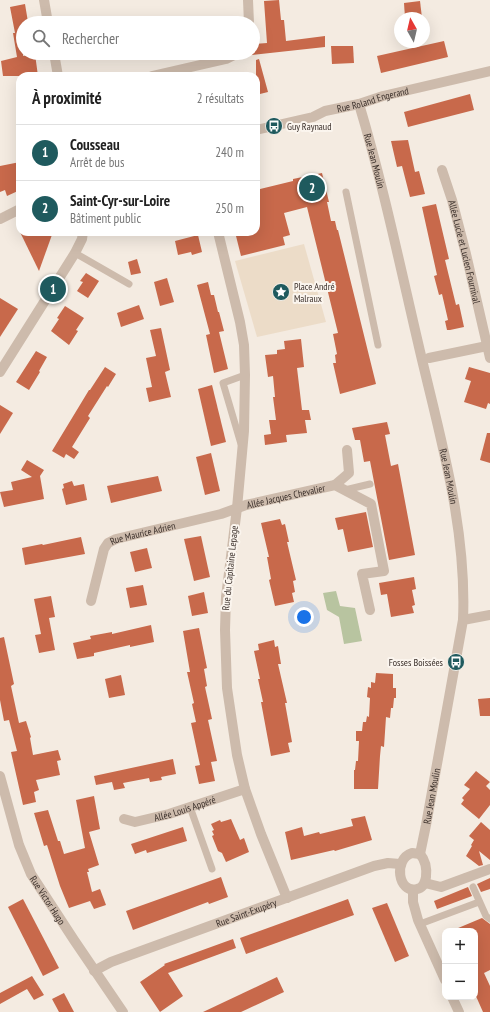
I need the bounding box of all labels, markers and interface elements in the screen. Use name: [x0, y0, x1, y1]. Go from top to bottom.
north arrow: [394, 12, 430, 48]
search box: [16, 16, 260, 60]
icon: search: [30, 27, 52, 49]
text: Rechercher: [62, 29, 119, 48]
street label: Rue Roland Engerand: [336, 84, 410, 115]
text: À proximité: [32, 87, 102, 109]
text: 2 résultats: [197, 90, 244, 107]
bus stop icon: Guy Raynaud: [264, 116, 284, 136]
place label: Guy Raynaud: [287, 120, 331, 133]
street label: Rue Jean Moulin: [361, 132, 388, 190]
text: Cousseau: [70, 135, 120, 154]
text: 1: [42, 144, 48, 161]
text: 240 m: [215, 144, 244, 161]
text: Arrêt de bus: [70, 154, 124, 171]
pin: 2: [299, 173, 325, 203]
text: Saint-Cyr-sur-Loire: [70, 191, 170, 210]
street label: Allée Lucie et Lucien Fournival: [446, 199, 484, 306]
text: 2: [42, 200, 48, 217]
text: 250 m: [215, 200, 244, 217]
text: Bâtiment public: [70, 210, 141, 227]
pin: 1: [40, 274, 66, 304]
place label: Place André Malraux: [294, 280, 335, 305]
place icon: Place André Malraux: [271, 282, 291, 302]
street label: Rue Jean Moulin: [437, 447, 461, 505]
street label: Allée Jacques Chevalier: [245, 481, 327, 511]
street label: Rue Maurice Adrien: [108, 519, 177, 548]
street label: Rue du Capitaine Lepage: [219, 525, 241, 611]
your location: [294, 607, 314, 627]
bus stop icon: Fosses Boissées: [446, 652, 466, 672]
place label: Fosses Boissées: [389, 656, 444, 669]
street label: Rue Jean Moulin: [420, 767, 443, 825]
street label: Allée Louis Appéré: [153, 793, 217, 824]
street label: Rue Victor Hugo: [27, 873, 69, 927]
street label: Rue Saint-Exupéry: [214, 896, 278, 930]
map controls: [442, 928, 478, 1000]
button: +: [442, 928, 478, 964]
button: −: [442, 964, 478, 1000]

